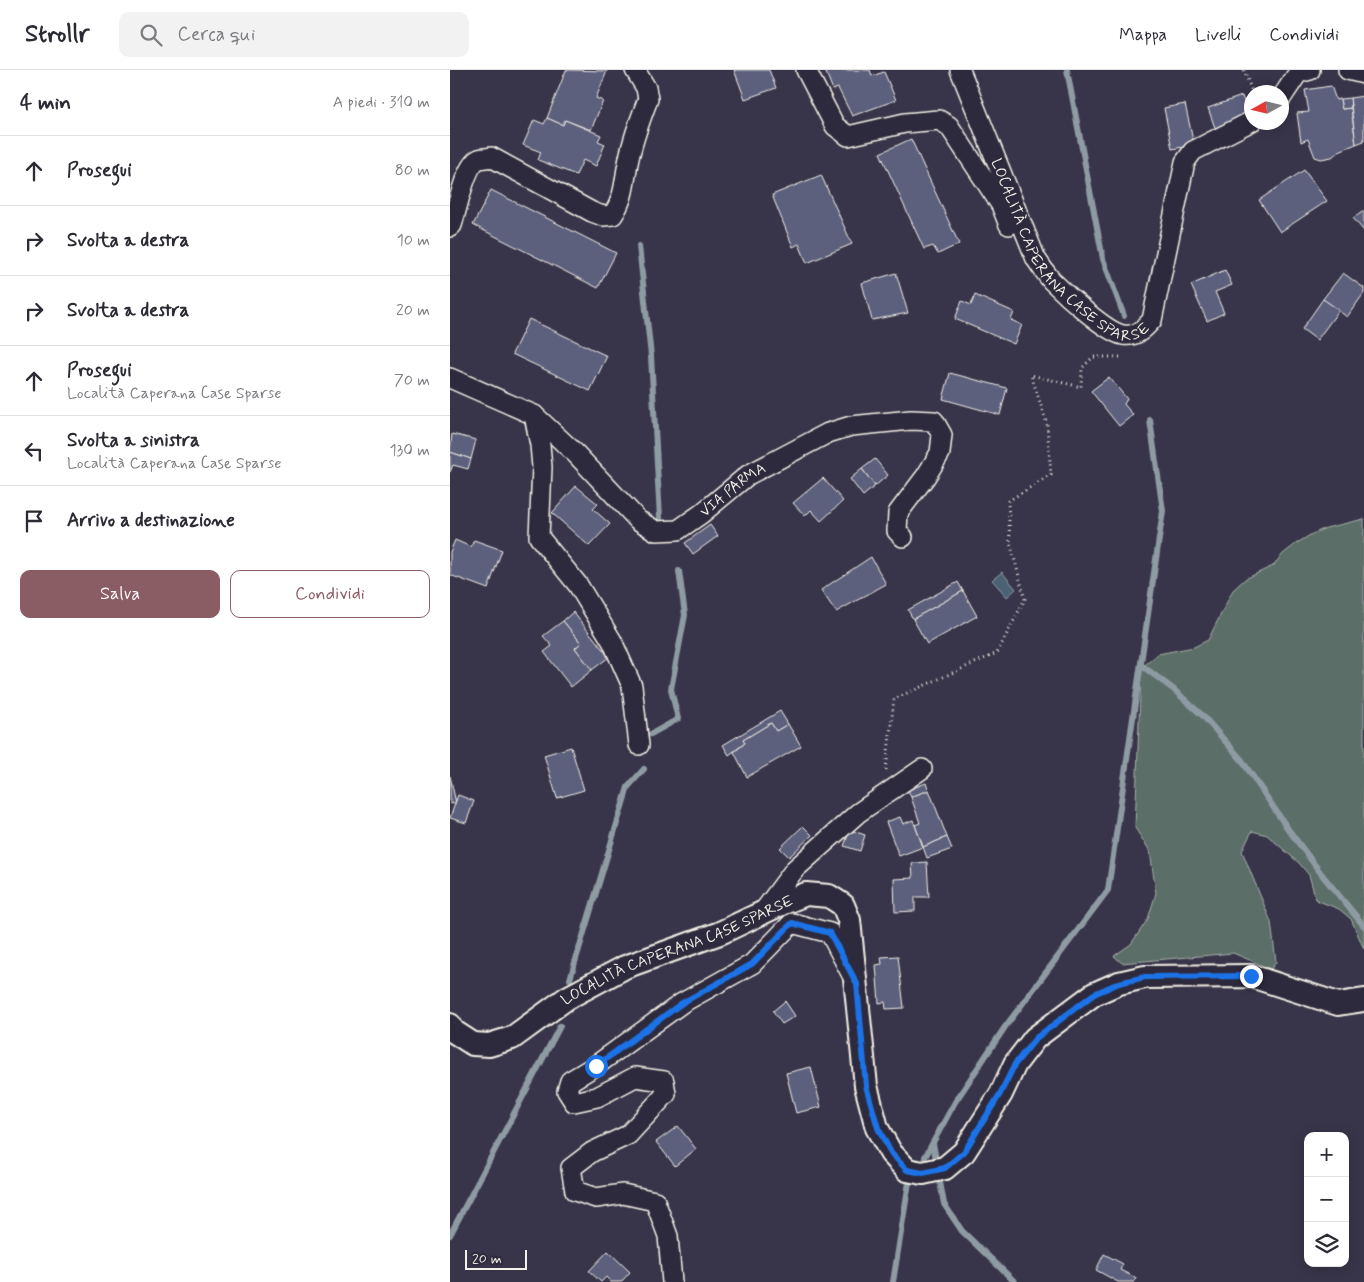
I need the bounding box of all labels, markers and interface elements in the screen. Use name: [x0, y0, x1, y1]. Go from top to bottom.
search box: [119, 12, 469, 57]
text: Strollr: [25, 19, 89, 50]
icon: search: [137, 21, 165, 49]
text: Cerca qui: [177, 22, 255, 47]
text: Mappa: [1119, 23, 1167, 47]
text: Livelli: [1195, 23, 1241, 47]
text: Condividi: [1269, 23, 1339, 47]
north arrow: [1244, 85, 1289, 130]
text: 4 min: [20, 89, 71, 117]
text: A piedi · 310 m: [333, 92, 430, 113]
street label: LOCALITÀ CAPERANA CASE SPARSE: [986, 156, 1155, 347]
icon: ahead: [20, 157, 48, 185]
text: Prosegui: [67, 158, 132, 183]
text: 80 m: [395, 160, 430, 181]
icon: right: [20, 227, 48, 255]
text: Svolta a destra: [67, 228, 189, 253]
text: 10 m: [397, 230, 430, 251]
icon: right: [20, 297, 48, 325]
text: Svolta a destra: [67, 298, 189, 323]
text: 20 m: [396, 300, 430, 321]
text: Prosegui: [67, 358, 132, 383]
icon: ahead: [20, 367, 48, 395]
text: 70 m: [394, 370, 430, 391]
text: Località Caperana Case Sparse: [67, 383, 282, 404]
text: Svolta a sinistra: [67, 428, 200, 453]
icon: left: [20, 437, 48, 465]
text: 130 m: [389, 440, 430, 461]
text: Località Caperana Case Sparse: [67, 453, 282, 474]
street label: VIA PARMA: [696, 458, 769, 522]
icon: arrive: [20, 507, 48, 535]
text: Arrivo a destinazione: [67, 508, 235, 533]
button: Salva: [20, 570, 220, 618]
button: Condividi: [230, 570, 430, 618]
street label: LOCALITÀ CAPERANA CASE SPARSE: [557, 891, 797, 1010]
route end: [1240, 965, 1263, 988]
route start: [585, 1055, 608, 1078]
map controls: [1304, 1132, 1349, 1267]
button: +: [1304, 1132, 1349, 1177]
button: −: [1304, 1177, 1349, 1222]
button: layers: [1304, 1222, 1349, 1267]
scale bar: [465, 1247, 528, 1270]
text: 20 m: [472, 1250, 502, 1268]

